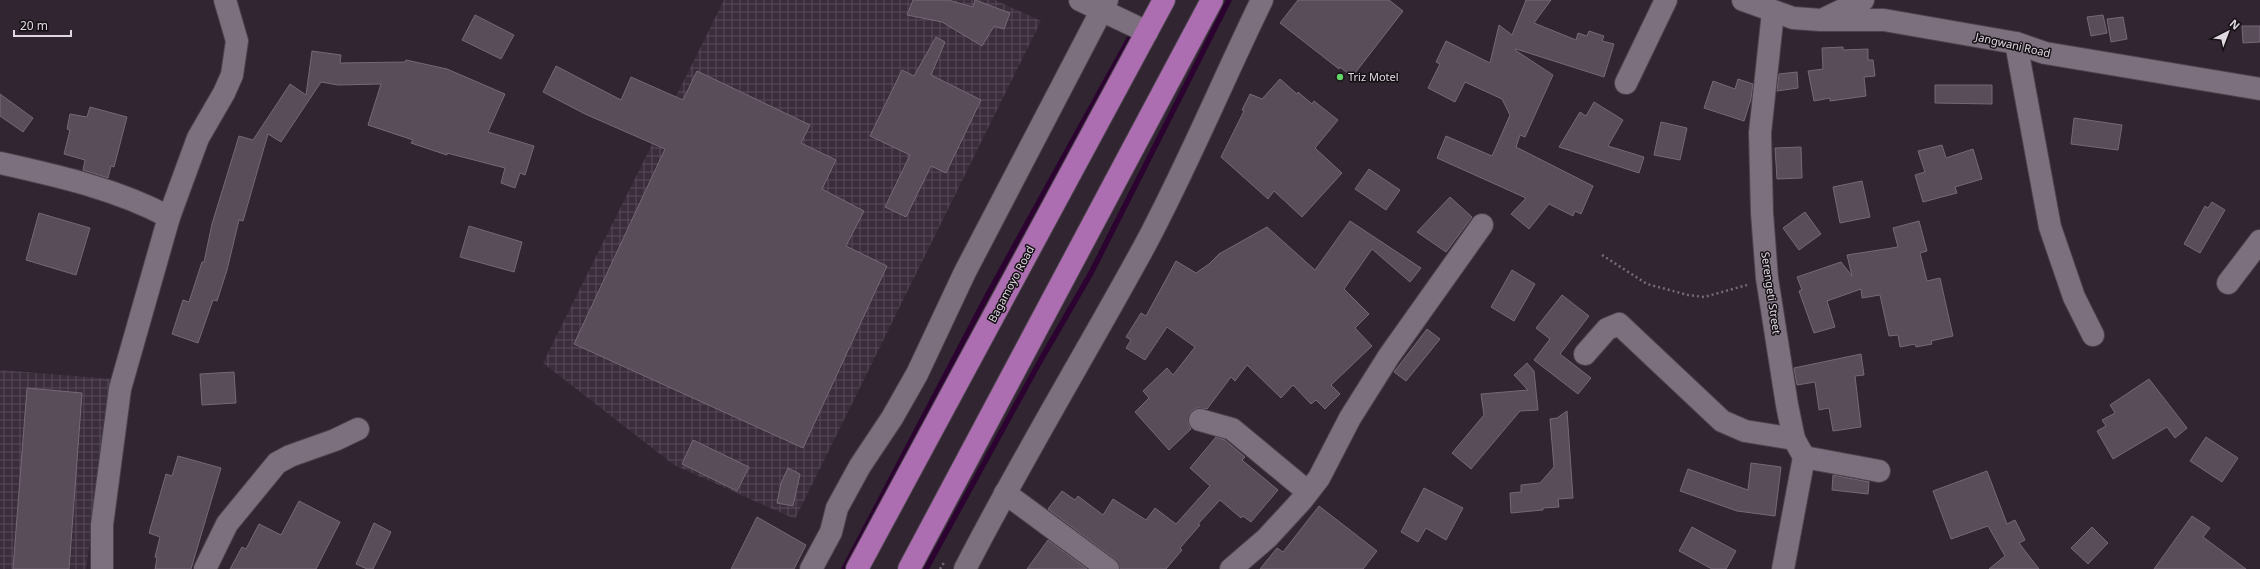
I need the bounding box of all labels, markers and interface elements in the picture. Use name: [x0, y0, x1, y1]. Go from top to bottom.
scale bar: [14, 12, 71, 38]
north arrow: [2208, 12, 2248, 52]
text: N: [2227, 16, 2243, 33]
text: 20 m: [20, 17, 48, 34]
street label: Jangwani Road: [1973, 28, 2052, 60]
place label: Triz Motel: [1348, 69, 1399, 84]
marker: Triz Motel: [1335, 72, 1345, 82]
street label: Bagamoyo Road: [984, 243, 1037, 325]
street label: Serengeti Street: [1758, 251, 1785, 335]

